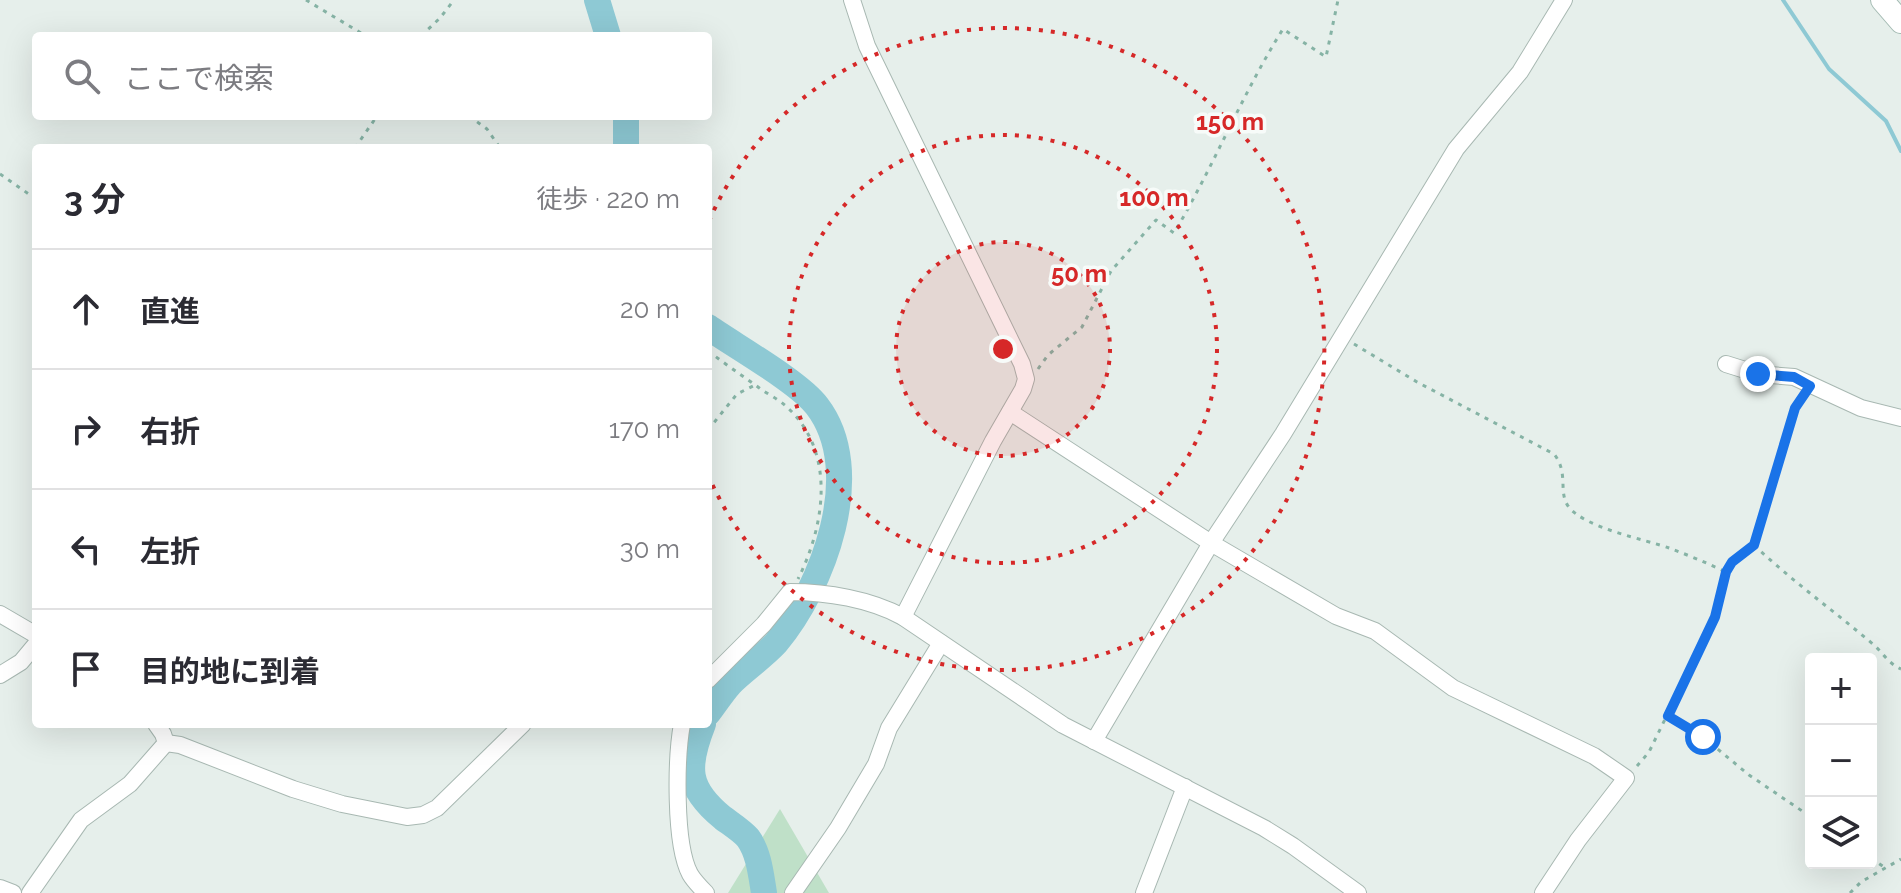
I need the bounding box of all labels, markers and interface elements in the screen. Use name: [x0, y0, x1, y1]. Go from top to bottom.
search box: [32, 32, 712, 120]
icon: search: [60, 54, 104, 98]
text: ここで検索: [124, 61, 274, 96]
text: 150 m: [1196, 107, 1264, 136]
text: 3 分: [64, 179, 125, 219]
text: 100 m: [1119, 183, 1189, 212]
text: 徒歩 · 220 m: [536, 184, 680, 214]
text: 50 m: [1051, 259, 1107, 288]
icon: ahead: [64, 287, 108, 331]
text: 直進: [140, 294, 200, 329]
text: 20 m: [620, 294, 680, 324]
centre of rings: [989, 335, 1017, 363]
route end: [1740, 356, 1776, 392]
icon: right: [64, 407, 108, 451]
text: 右折: [140, 414, 200, 449]
text: 170 m: [609, 414, 680, 444]
icon: left: [64, 527, 108, 571]
text: 左折: [140, 534, 200, 569]
text: 30 m: [620, 534, 680, 564]
icon: arrive: [64, 647, 108, 691]
map controls: [1805, 653, 1877, 869]
button: +: [1805, 653, 1877, 725]
text: 目的地に到着: [140, 654, 320, 689]
route start: [1685, 719, 1721, 755]
button: −: [1805, 725, 1877, 797]
button: layers: [1805, 797, 1877, 869]

